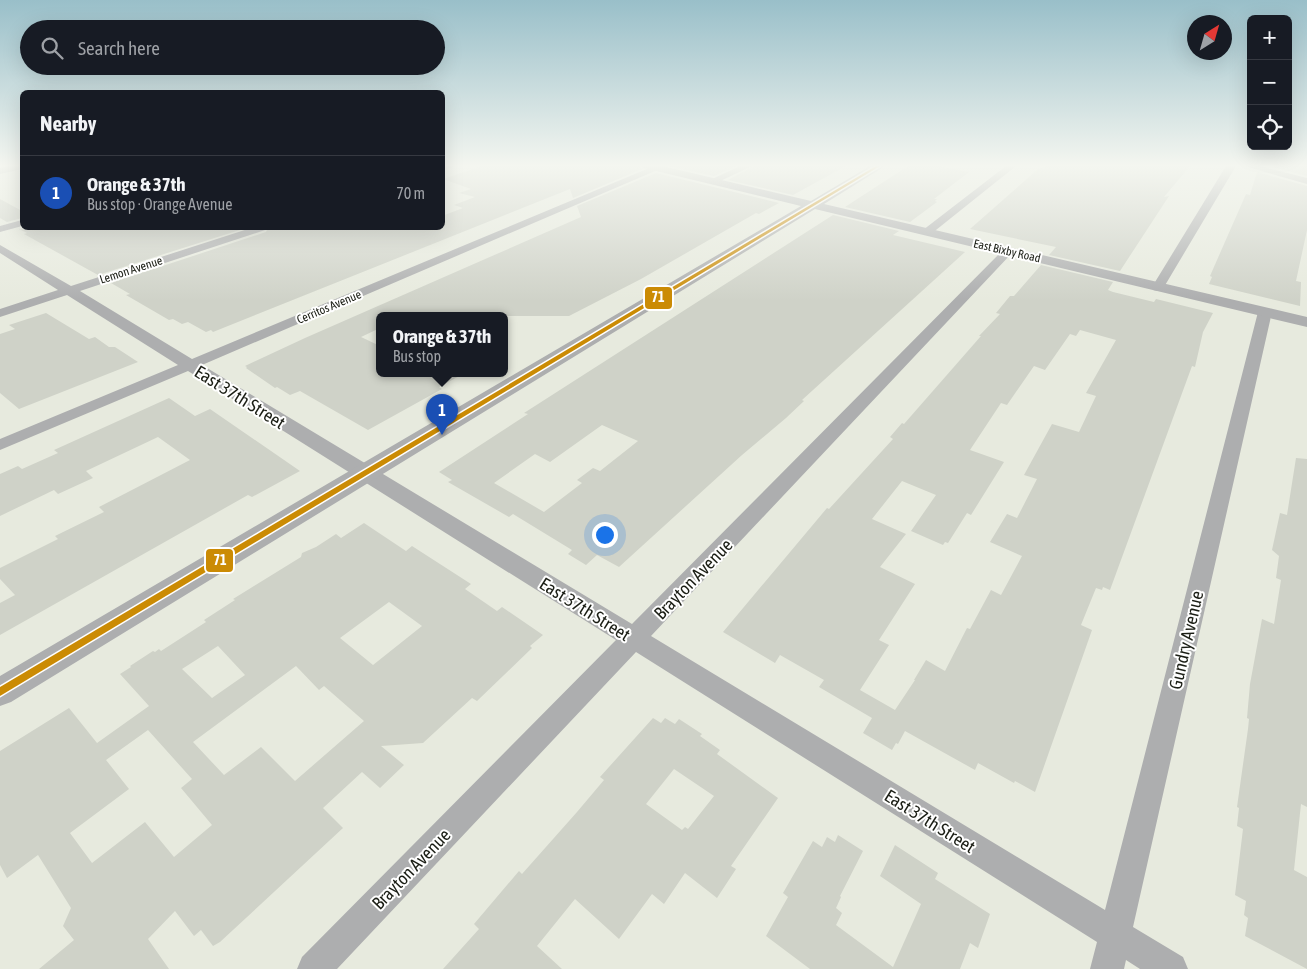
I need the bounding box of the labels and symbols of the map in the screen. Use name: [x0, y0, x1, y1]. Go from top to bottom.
north arrow: [1187, 15, 1232, 60]
street label: East Bixby Road: [972, 236, 1042, 266]
street label: Lemon Avenue: [98, 253, 164, 287]
line badge: 71: [644, 286, 673, 310]
street label: Cerritos Avenue: [295, 287, 363, 327]
text: 71: [651, 289, 665, 305]
street label: East 37th Street: [191, 361, 289, 433]
pin: 1: [426, 394, 458, 435]
your location: [592, 522, 618, 548]
street label: Brayton Avenue: [649, 534, 737, 624]
line badge: 71: [205, 548, 234, 573]
text: 71: [213, 552, 227, 568]
street label: East 37th Street: [536, 573, 634, 645]
street label: Gundry Avenue: [1164, 589, 1208, 691]
street label: East 37th Street: [881, 785, 979, 857]
street label: Brayton Avenue: [367, 824, 455, 914]

